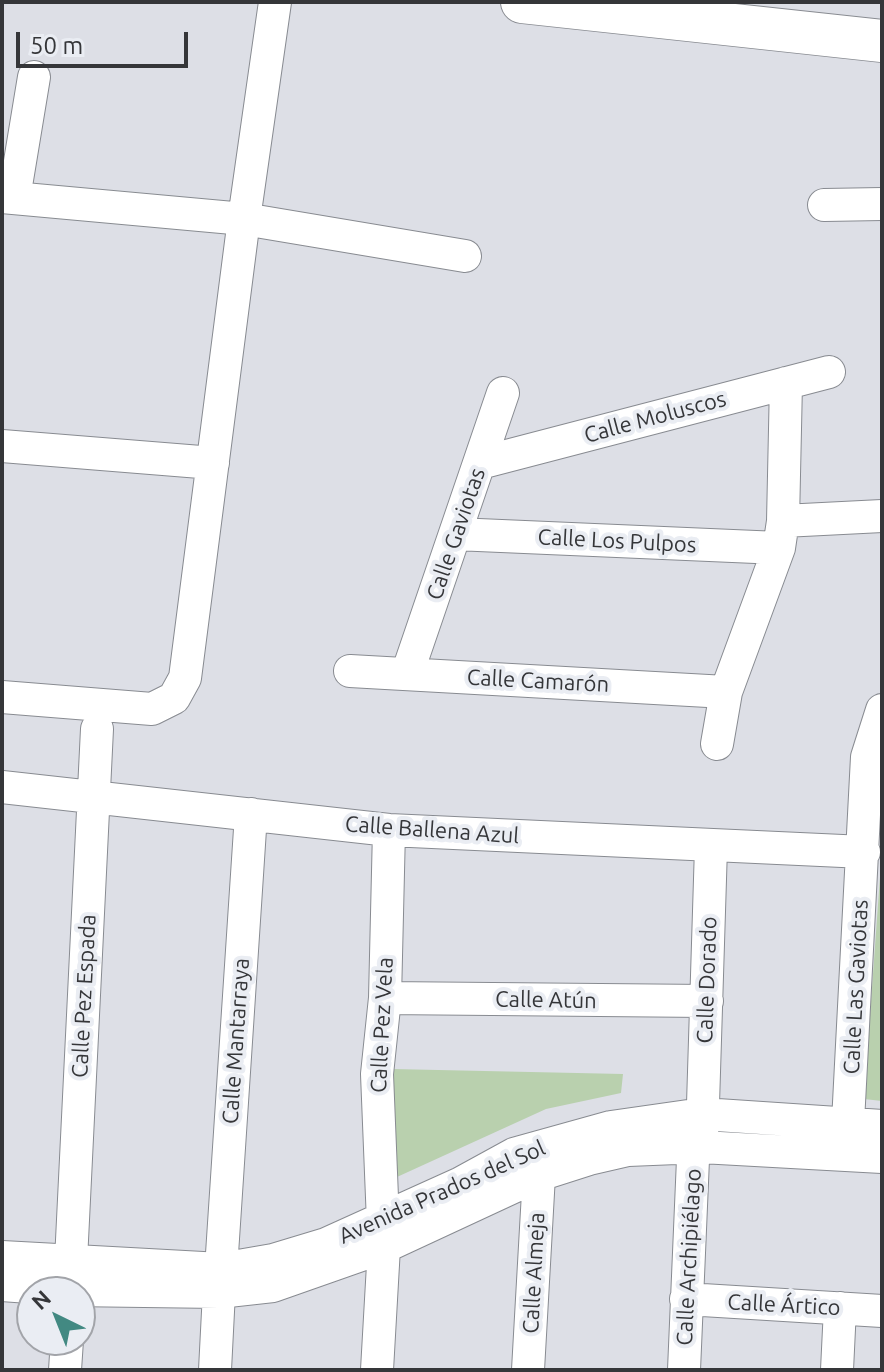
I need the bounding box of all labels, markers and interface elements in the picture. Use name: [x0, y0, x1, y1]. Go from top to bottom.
scale bar: [20, 16, 192, 66]
text: 50 m: [30, 32, 83, 59]
street label: Calle Moluscos: [581, 385, 729, 449]
street label: Calle Gaviotas: [421, 465, 491, 603]
street label: Calle Los Pulpos: [537, 524, 697, 558]
street label: Calle Camarón: [466, 664, 610, 698]
street label: Calle Ballena Azul: [344, 811, 520, 849]
street label: Calle Las Gaviotas: [838, 899, 874, 1075]
street label: Calle Pez Espada: [67, 914, 101, 1078]
street label: Calle Dorado: [692, 916, 722, 1044]
street label: Calle Pez Vela: [365, 956, 399, 1094]
street label: Calle Mantarraya: [217, 957, 255, 1125]
street label: Calle Atún: [495, 986, 597, 1014]
street label: Avenida Prados del Sol: [335, 1135, 549, 1249]
street label: Calle Archipiélago: [671, 1168, 707, 1346]
street label: Calle Almeja: [518, 1212, 550, 1334]
north arrow: [16, 1276, 96, 1356]
text: N: [26, 1285, 55, 1314]
street label: Calle Ártico: [727, 1289, 841, 1321]

